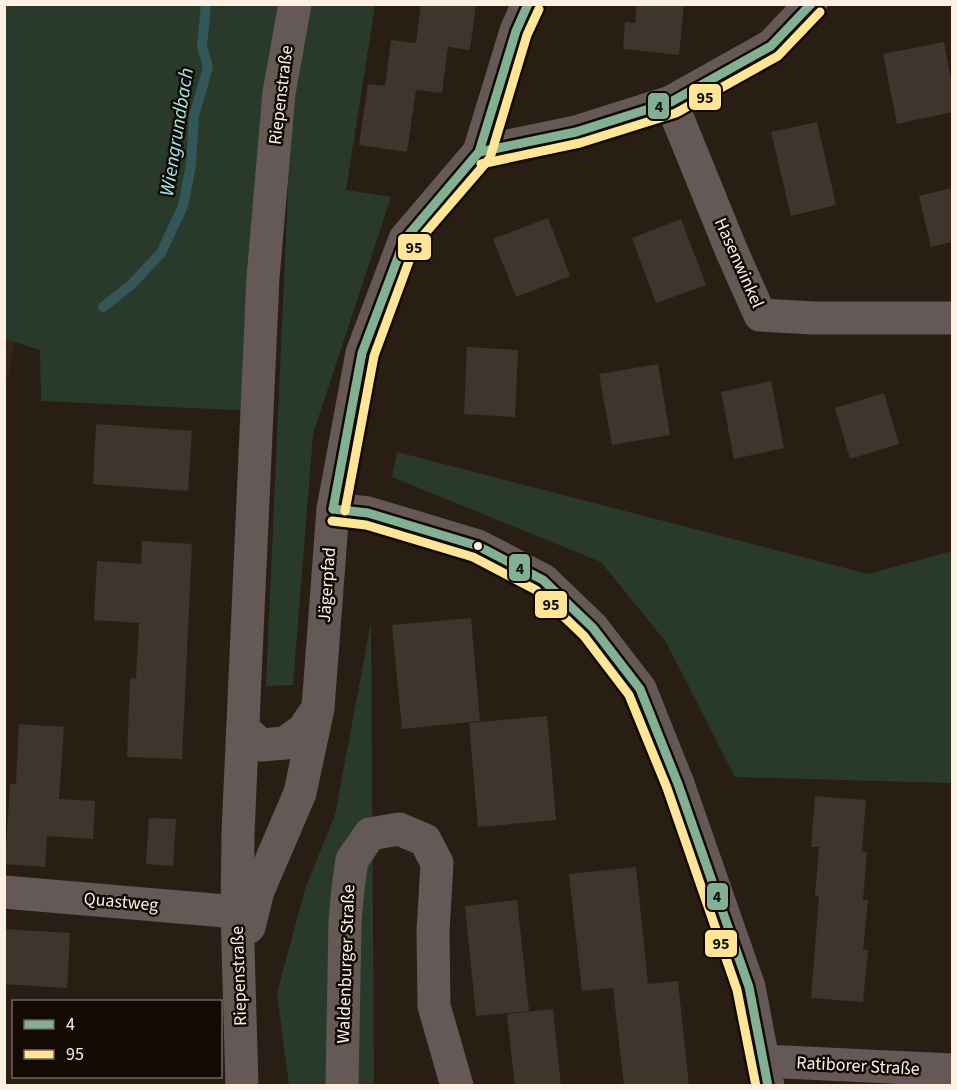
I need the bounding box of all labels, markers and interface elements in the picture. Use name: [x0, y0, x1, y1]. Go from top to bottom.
street label: Riepenstraße: [263, 44, 299, 146]
water label: Wiengrundbach: [153, 66, 201, 198]
line badge: 95: [688, 83, 722, 111]
text: 95: [697, 87, 713, 109]
line badge: 4: [647, 92, 670, 120]
text: 4: [655, 96, 664, 118]
street label: Hasenwinkel: [708, 214, 770, 312]
line badge: 95: [397, 233, 432, 261]
text: 95: [406, 237, 422, 259]
unlabelled marker: [472, 540, 484, 552]
street label: Jägerpfad: [312, 546, 342, 624]
line badge: 4: [508, 553, 531, 582]
text: 4: [516, 558, 525, 580]
line badge: 95: [534, 590, 568, 619]
text: 95: [543, 594, 559, 616]
line badge: 4: [706, 882, 729, 911]
street label: Waldenburger Straße: [331, 884, 361, 1044]
street label: Quastweg: [83, 886, 159, 918]
text: 4: [713, 886, 722, 908]
street label: Riepenstraße: [225, 926, 253, 1026]
line badge: 95: [704, 929, 738, 958]
text: 95: [713, 933, 729, 955]
legend: [12, 1000, 222, 1078]
text: 4: [66, 1012, 75, 1037]
text: 95: [66, 1042, 84, 1067]
street label: Ratiborer Straße: [796, 1050, 920, 1082]

